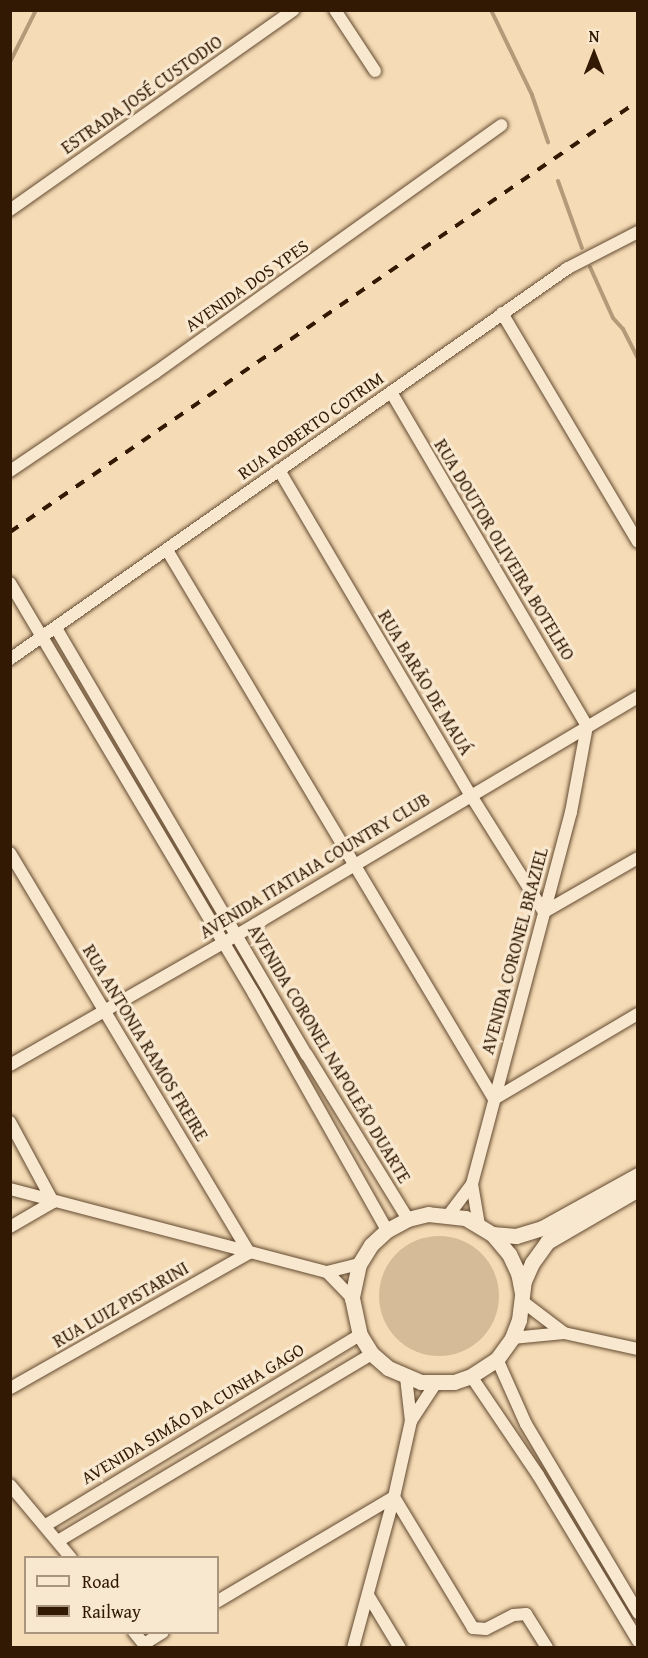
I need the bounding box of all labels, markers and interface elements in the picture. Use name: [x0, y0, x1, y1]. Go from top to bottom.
north arrow: [564, 24, 624, 84]
text: N: [589, 24, 599, 48]
street label: ESTRADA JOSÉ CUSTODIO: [57, 31, 227, 159]
street label: AVENIDA DOS YPES: [181, 235, 313, 337]
street label: RUA ROBERTO COTRIM: [234, 367, 388, 485]
street label: RUA DOUTOR OLIVEIRA BOTELHO: [429, 435, 579, 665]
street label: RUA BARÃO DE MAUÁ: [373, 607, 477, 759]
street label: AVENIDA ITATIAIA COUNTRY CLUB: [196, 789, 434, 943]
street label: AVENIDA CORONEL BRAZIEL: [477, 845, 553, 1057]
street label: AVENIDA CORONEL NAPOLEÃO DUARTE: [243, 921, 415, 1187]
street label: RUA ANTONIA RAMOS FREIRE: [78, 941, 212, 1145]
street label: RUA LUIZ PISTARINI: [49, 1257, 193, 1353]
street label: AVENIDA SIMÃO DA CUNHA GAGO: [78, 1339, 308, 1489]
legend: [24, 1556, 219, 1634]
text: Road: [82, 1568, 120, 1595]
text: Railway: [82, 1598, 141, 1625]

